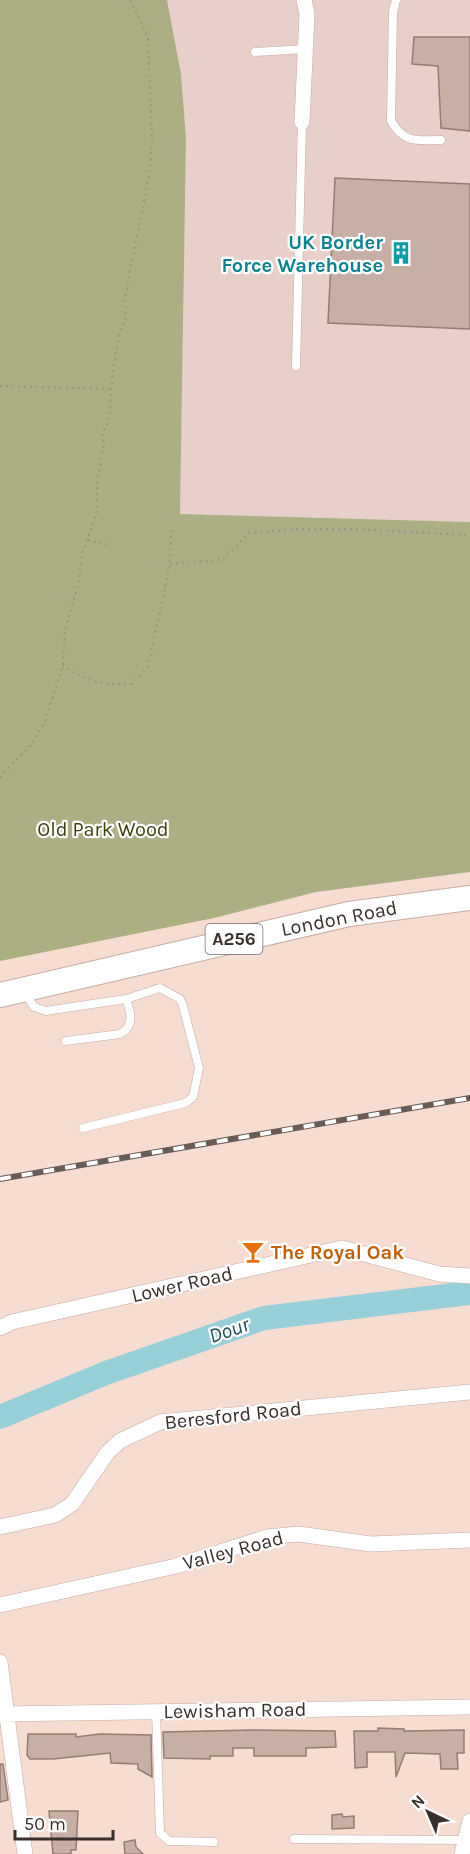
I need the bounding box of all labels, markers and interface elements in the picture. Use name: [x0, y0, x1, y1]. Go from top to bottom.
place label: UK Border Force Warehouse: [222, 231, 383, 277]
building icon: UK Border Force Warehouse: [388, 240, 414, 266]
park label: Old Park Wood: [37, 818, 169, 841]
street label: London Road: [279, 896, 399, 941]
road number: A256: [206, 924, 262, 954]
bar icon: The Royal Oak: [240, 1239, 266, 1265]
place label: The Royal Oak: [271, 1241, 404, 1264]
street label: Lower Road: [129, 1262, 235, 1307]
water label: Dour: [205, 1312, 253, 1348]
street label: Beresford Road: [163, 1397, 303, 1434]
street label: Valley Road: [180, 1526, 286, 1575]
street label: Lewisham Road: [163, 1698, 307, 1723]
north arrow: [398, 1782, 458, 1842]
text: N: [407, 1791, 429, 1812]
scale bar: [15, 1803, 112, 1841]
text: 50 m: [24, 1813, 66, 1835]

